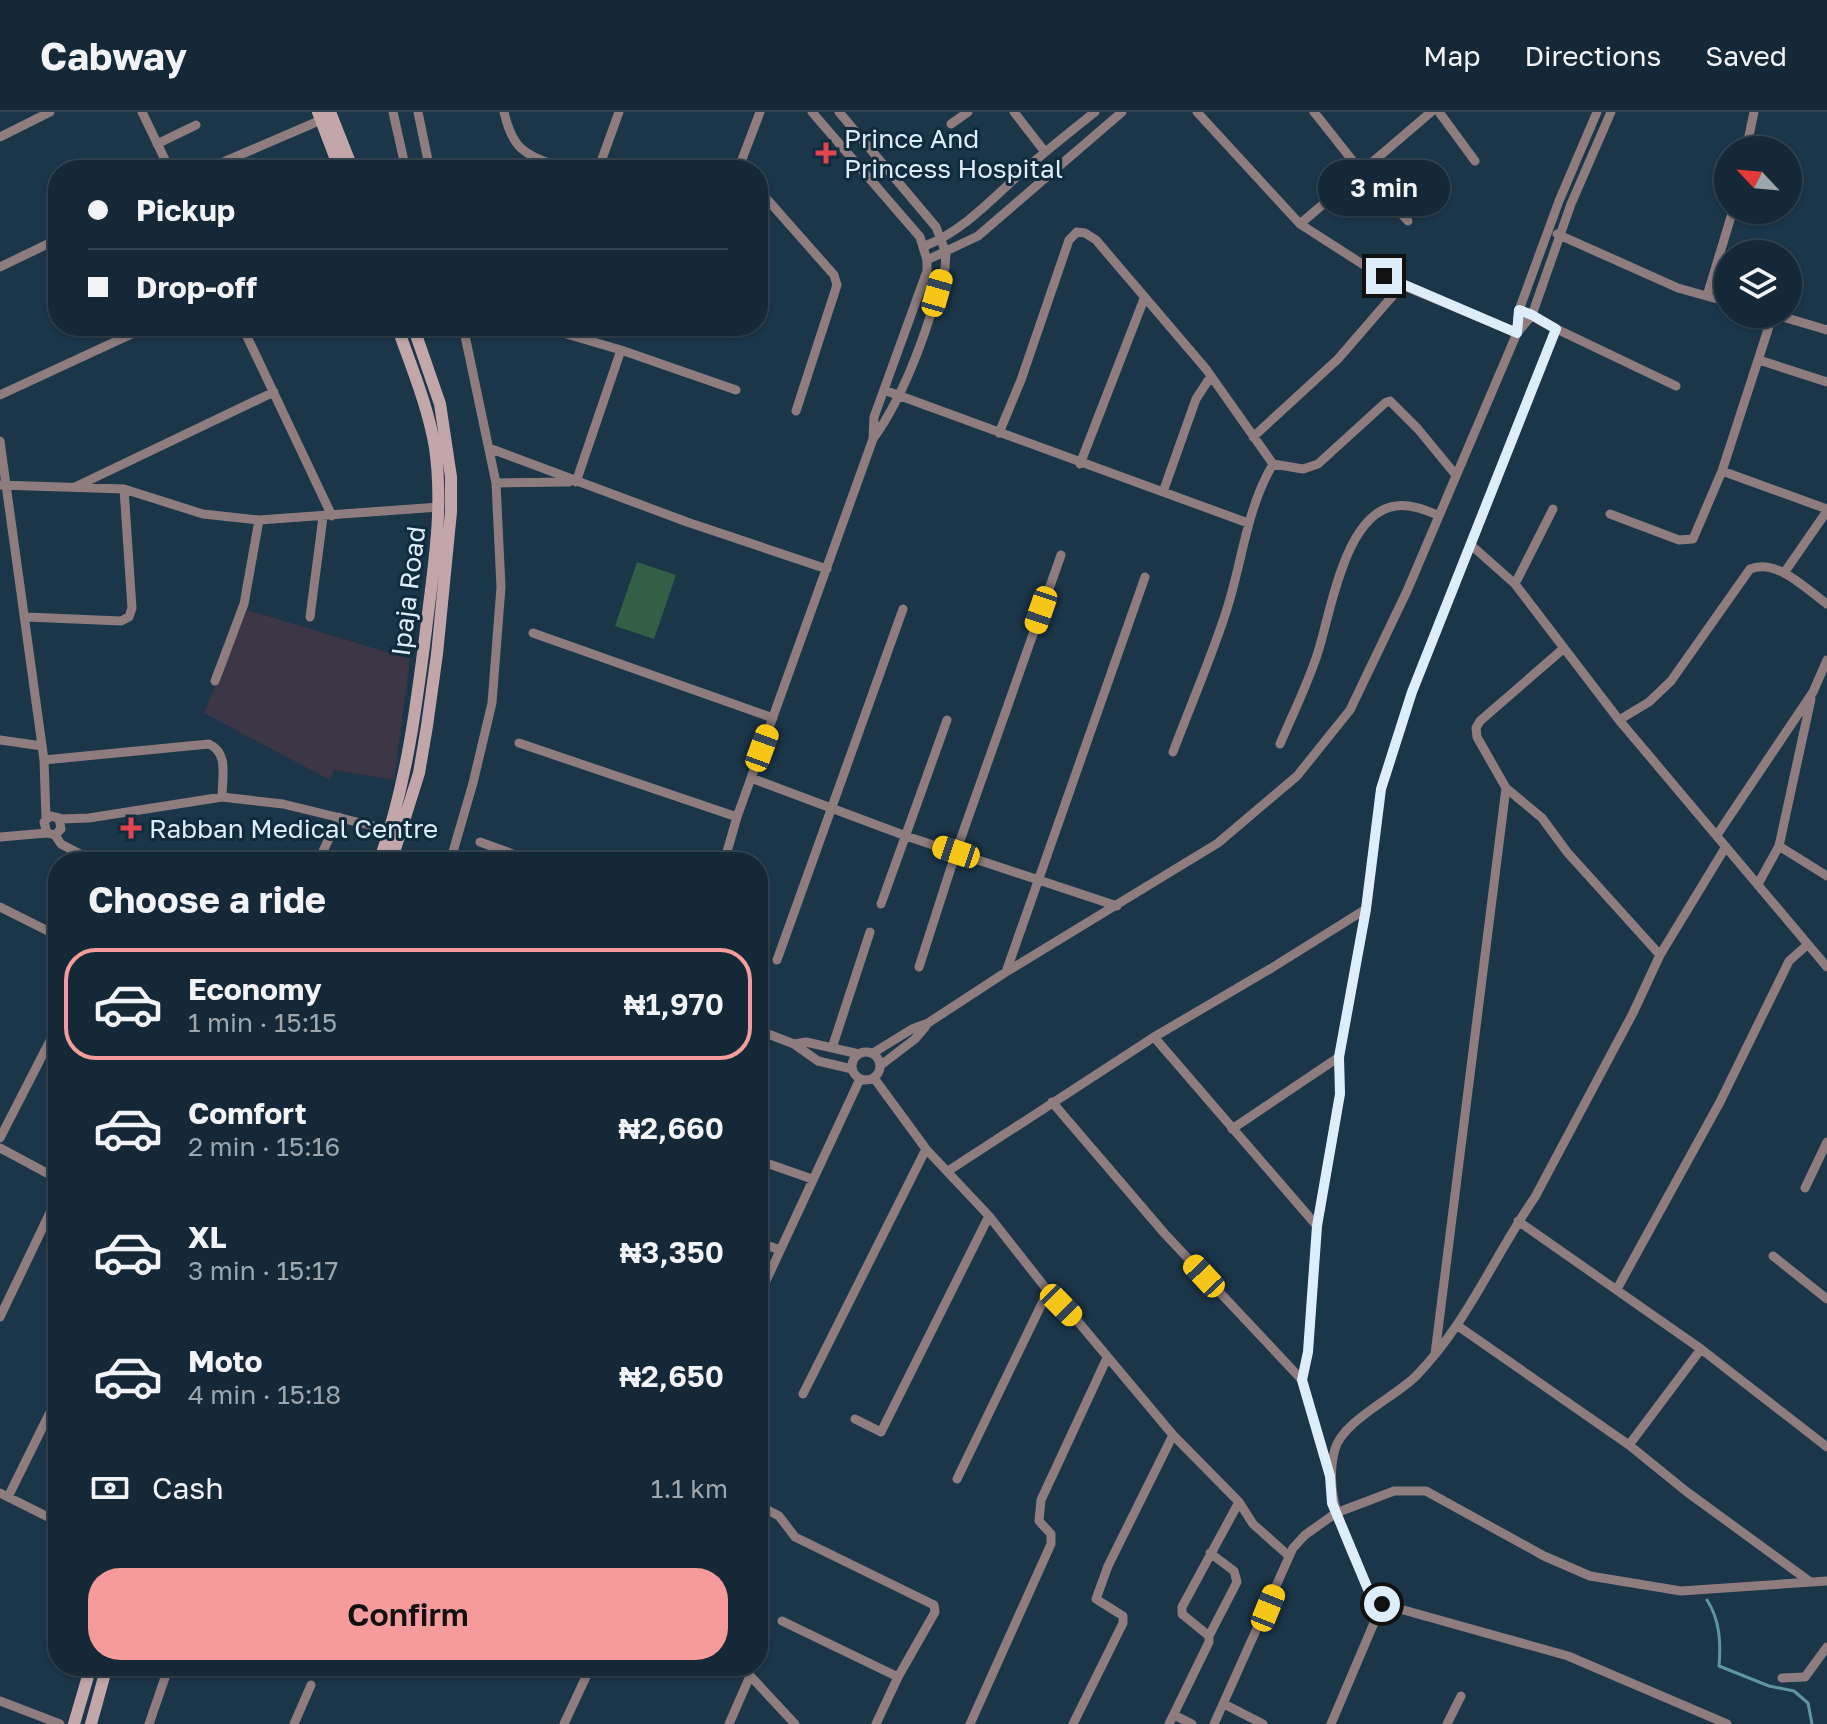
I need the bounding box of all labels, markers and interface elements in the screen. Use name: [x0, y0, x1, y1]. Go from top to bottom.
text: Cabway: [40, 33, 187, 78]
text: Map: [1423, 39, 1480, 72]
text: Directions: [1524, 39, 1661, 72]
text: Saved: [1705, 39, 1787, 72]
place label: Prince And Princess Hospital: [844, 123, 1063, 184]
north arrow: [1714, 136, 1802, 224]
map controls: [1714, 136, 1802, 328]
marker: Prince And Princess Hospital: [815, 142, 837, 164]
callout: 3 min: [1318, 160, 1450, 216]
text: 3 min: [1350, 172, 1418, 203]
text: Pickup: [136, 192, 235, 228]
button: layers: [1714, 240, 1802, 328]
route end: [1366, 258, 1402, 294]
car: [919, 267, 955, 319]
text: Drop-off: [136, 269, 257, 305]
street label: Ipaja Road: [385, 524, 431, 658]
car: [1022, 583, 1060, 637]
car: [743, 721, 781, 775]
place label: Rabban Medical Centre: [149, 813, 438, 844]
marker: Rabban Medical Centre: [120, 817, 142, 839]
car: [929, 833, 983, 871]
text: Choose a ride: [88, 878, 326, 921]
icon: car: [92, 968, 164, 1040]
text: Economy: [188, 971, 322, 1007]
text: ₦1,970: [624, 986, 724, 1022]
text: 1 min · 15:15: [188, 1007, 337, 1038]
icon: car: [92, 1092, 164, 1164]
text: Comfort: [188, 1095, 307, 1131]
text: ₦2,660: [618, 1110, 724, 1146]
text: 2 min · 15:16: [188, 1131, 340, 1162]
icon: car: [92, 1216, 164, 1288]
text: XL: [188, 1219, 227, 1255]
text: ₦3,350: [620, 1234, 724, 1270]
car: [1179, 1250, 1229, 1302]
text: 3 min · 15:17: [188, 1255, 338, 1286]
car: [1036, 1280, 1086, 1330]
icon: car: [92, 1340, 164, 1412]
text: Moto: [188, 1343, 263, 1379]
text: ₦2,650: [619, 1358, 724, 1394]
text: 4 min · 15:18: [188, 1379, 341, 1410]
icon: cash: [88, 1466, 132, 1510]
text: Cash: [152, 1470, 224, 1506]
text: 1.1 km: [651, 1473, 728, 1504]
button: Confirm: [88, 1568, 728, 1660]
car: [1248, 1581, 1288, 1635]
route start: [1364, 1586, 1400, 1622]

